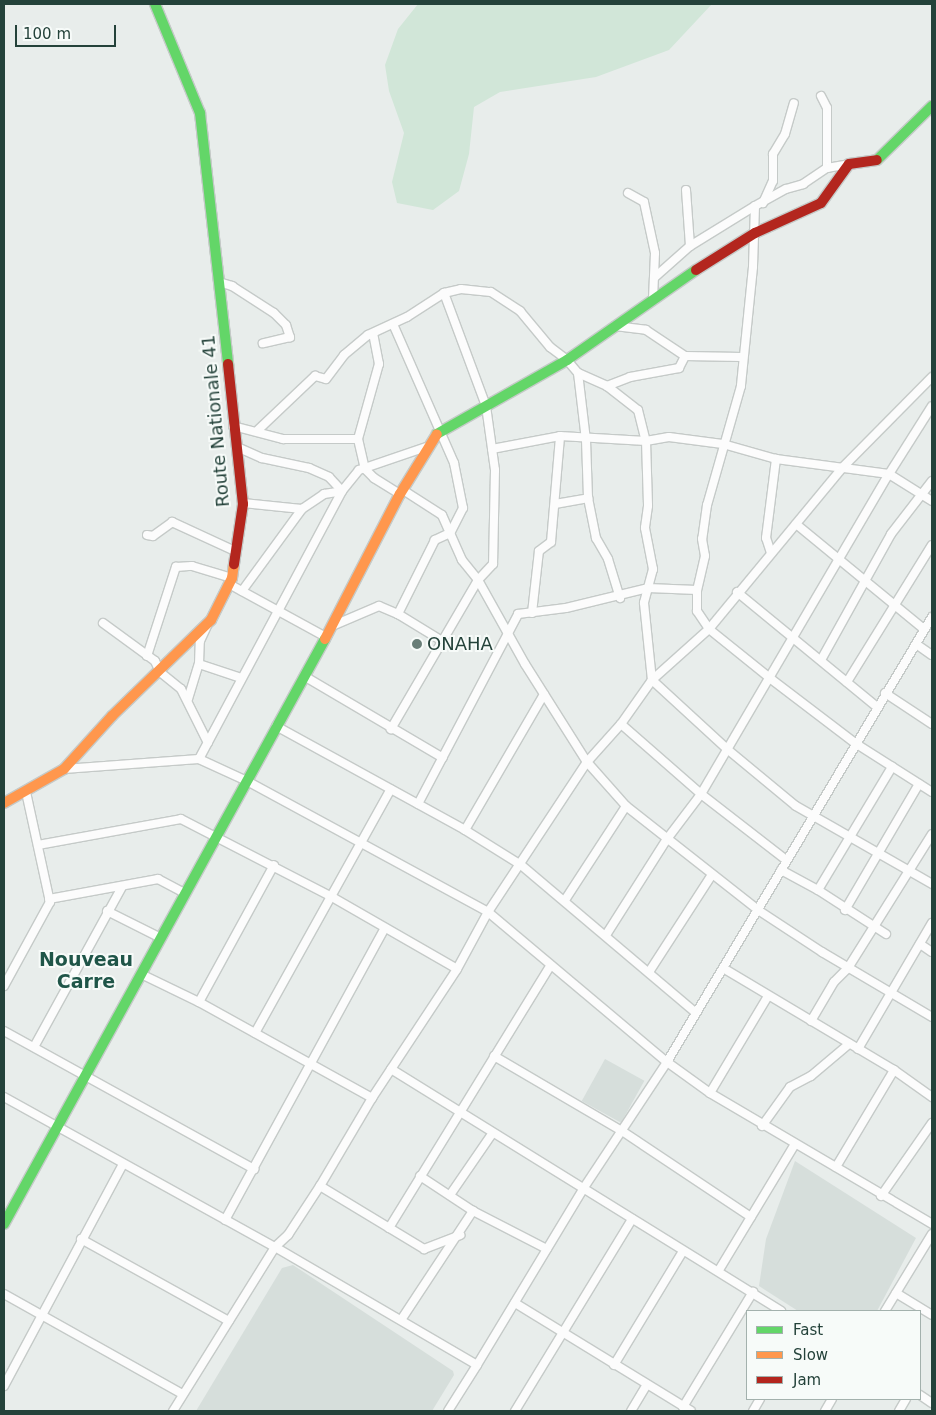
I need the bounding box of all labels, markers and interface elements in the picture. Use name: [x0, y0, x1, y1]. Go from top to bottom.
scale bar: [18, 15, 119, 47]
text: 100 m: [23, 25, 71, 43]
street label: Route Nationale 41: [198, 334, 234, 508]
place label: ONAHA: [427, 633, 493, 655]
marker: ONAHA: [411, 638, 423, 650]
district label: Nouveau Carre: [39, 949, 133, 993]
legend: [746, 1310, 921, 1400]
text: Fast: [793, 1321, 823, 1339]
text: Slow: [793, 1346, 828, 1364]
text: Jam: [793, 1371, 821, 1389]

